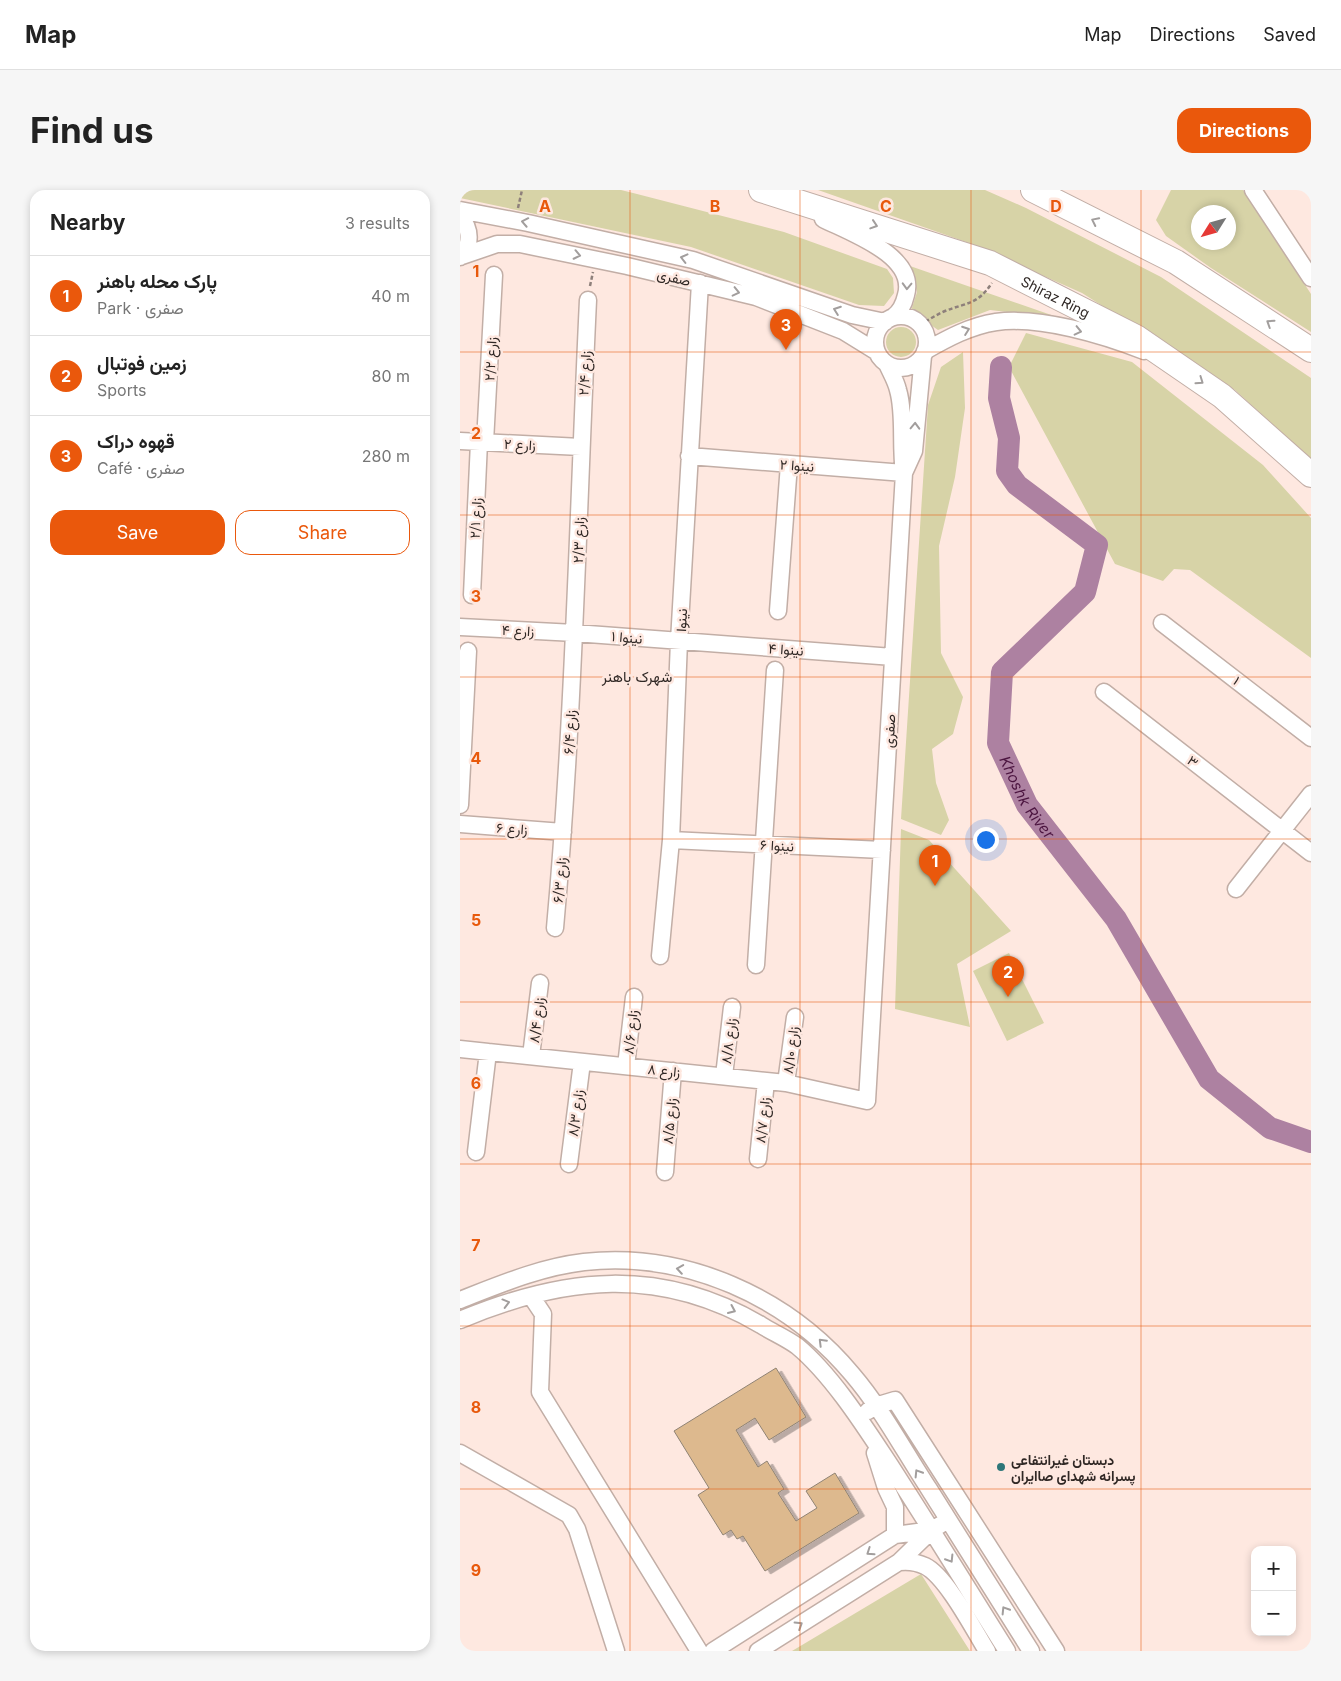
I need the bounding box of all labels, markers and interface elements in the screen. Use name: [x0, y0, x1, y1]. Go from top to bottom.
text: Map: [25, 20, 76, 49]
text: Map: [1084, 24, 1122, 45]
text: Directions: [1150, 24, 1235, 45]
text: Saved: [1263, 24, 1316, 45]
button: Directions: [1177, 108, 1311, 153]
text: Find us: [30, 109, 154, 151]
text: A: [539, 196, 551, 216]
text: B: [710, 196, 720, 216]
text: C: [880, 196, 892, 216]
text: D: [1050, 196, 1062, 216]
north arrow: [1191, 205, 1236, 250]
text: Nearby: [50, 210, 125, 235]
text: 3 results: [345, 213, 410, 233]
one-way arrow: [521, 217, 530, 228]
one-way arrow: [1091, 217, 1100, 227]
one-way arrow: [870, 220, 878, 230]
one-way arrow: [573, 250, 582, 260]
one-way arrow: [679, 253, 688, 264]
text: 1: [473, 261, 479, 281]
street label: صفری: [655, 265, 693, 290]
text: پارک محله باهنر: [97, 270, 217, 293]
street label: Shiraz Ring: [1019, 272, 1093, 321]
one-way arrow: [902, 283, 912, 291]
text: 1: [63, 286, 69, 306]
text: 40 m: [371, 286, 410, 306]
one-way arrow: [731, 286, 740, 297]
text: Park · صفری: [97, 298, 184, 318]
one-way arrow: [834, 306, 842, 316]
pin: 3: [770, 309, 802, 350]
one-way arrow: [1267, 320, 1276, 330]
one-way arrow: [1073, 325, 1082, 336]
one-way arrow: [961, 326, 970, 336]
street label: ۲/۲ زارع: [480, 336, 503, 382]
street label: ۲/۴ زارع: [574, 350, 597, 396]
text: زمین فوتبال: [97, 352, 187, 375]
text: 2: [61, 366, 71, 386]
text: 80 m: [371, 366, 410, 386]
one-way arrow: [1195, 375, 1204, 384]
text: Sports: [97, 380, 146, 400]
one-way arrow: [910, 422, 921, 430]
text: 2: [471, 423, 481, 443]
text: قهوه دراک: [97, 430, 175, 453]
street label: ۲ زارع: [504, 435, 537, 456]
text: 3: [61, 446, 71, 466]
text: 280 m: [362, 446, 410, 466]
street label: ۲ نینوا: [779, 455, 815, 476]
text: Café · صفری: [97, 458, 185, 478]
street label: ۲/۱ زارع: [465, 497, 488, 539]
button: Save: [50, 510, 225, 555]
button: Share: [235, 510, 410, 555]
street label: ۲/۳ زارع: [569, 516, 590, 563]
text: 3: [471, 586, 481, 606]
street label: نینوا: [672, 608, 691, 632]
street label: ۴ زارع: [501, 621, 535, 642]
street label: ۱ نینوا: [611, 627, 643, 648]
street label: ۴ نینوا: [768, 639, 804, 660]
district label: شهرک باهنر: [601, 667, 673, 686]
street label: ۱: [1230, 672, 1244, 688]
street label: ۶/۴ زارع: [559, 709, 582, 755]
street label: صفری: [880, 713, 899, 748]
text: 4: [471, 748, 482, 768]
street label: ۳: [1184, 751, 1202, 771]
water label: Khoshk River: [996, 753, 1059, 842]
street label: ۶ زارع: [496, 818, 528, 841]
your location: [973, 827, 999, 853]
street label: ۶ نینوا: [760, 836, 794, 855]
pin: 1: [919, 845, 951, 886]
street label: ۶/۳ زارع: [549, 856, 572, 904]
text: 5: [471, 910, 481, 930]
pin: 2: [992, 956, 1024, 997]
street label: ۸/۴ زارع: [525, 996, 550, 1044]
street label: ۸/۶ زارع: [619, 1009, 644, 1055]
street label: ۸/۸ زارع: [717, 1017, 742, 1065]
street label: ۸/۱۰ زارع: [779, 1025, 804, 1075]
street label: ۸ زارع: [647, 1060, 681, 1083]
text: 6: [471, 1073, 481, 1093]
street label: ۸/۳ زارع: [564, 1088, 589, 1138]
street label: ۸/۷ زارع: [751, 1096, 776, 1144]
street label: ۸/۵ زارع: [659, 1097, 682, 1145]
text: 7: [471, 1235, 481, 1255]
one-way arrow: [676, 1264, 684, 1274]
one-way arrow: [501, 1298, 509, 1308]
one-way arrow: [727, 1303, 736, 1314]
one-way arrow: [819, 1339, 828, 1348]
text: 8: [471, 1397, 481, 1417]
place label: دبستان غیرانتفاعی پسرانه شهدای صاایران: [1011, 1451, 1135, 1486]
marker: دبستان غیرانتفاعی پسرانه شهدای صاایران: [995, 1461, 1007, 1473]
one-way arrow: [915, 1469, 924, 1478]
one-way arrow: [866, 1546, 876, 1555]
map controls: [1251, 1546, 1296, 1636]
button: +: [1251, 1546, 1296, 1591]
one-way arrow: [944, 1554, 954, 1563]
text: 9: [471, 1560, 481, 1580]
button: −: [1251, 1591, 1296, 1636]
one-way arrow: [1002, 1606, 1011, 1615]
one-way arrow: [793, 1622, 803, 1631]

